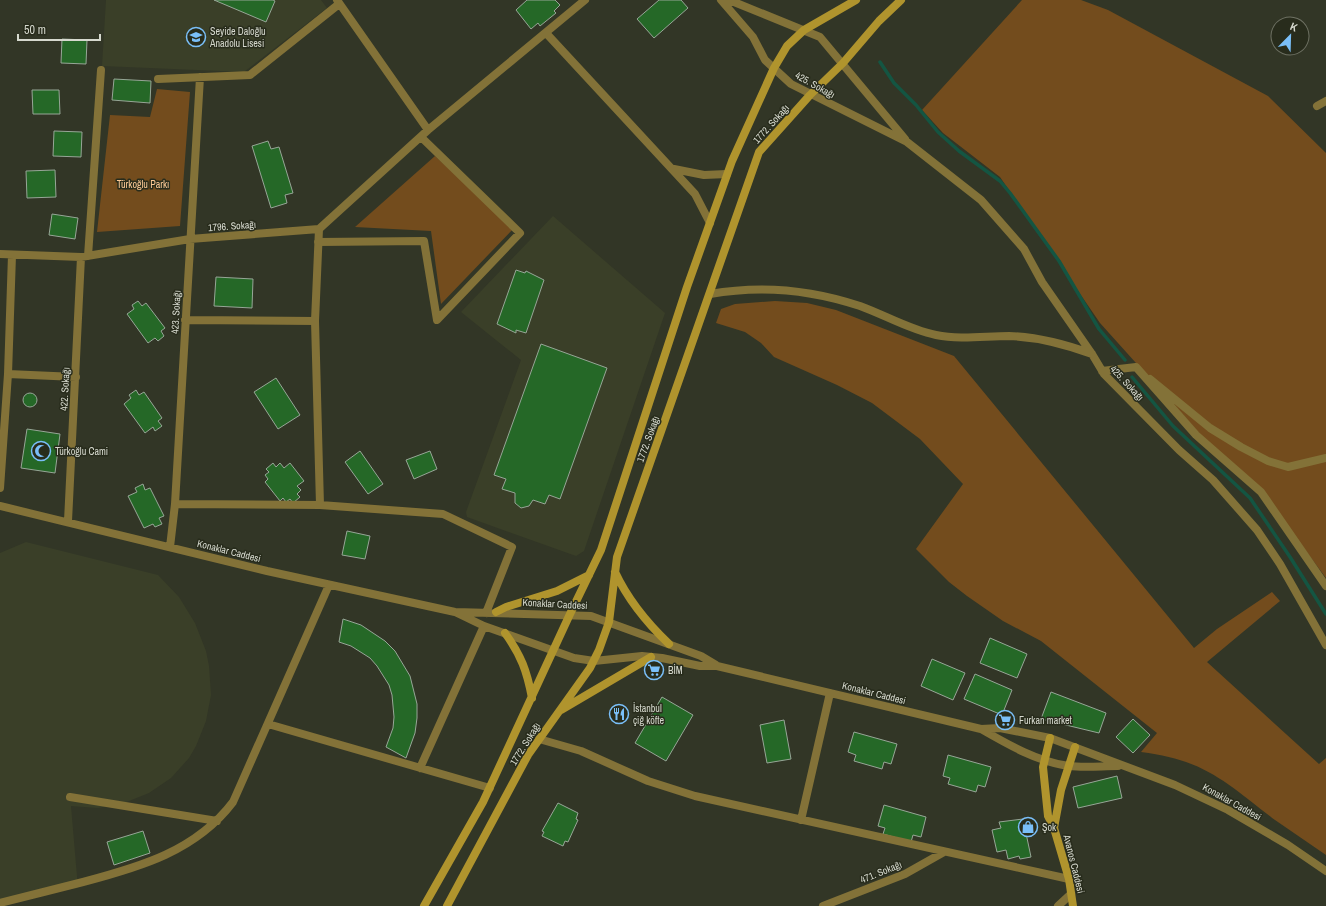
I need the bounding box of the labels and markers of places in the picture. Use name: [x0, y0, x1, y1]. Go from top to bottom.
place label: Seyide Daloğlu Anadolu Lisesi: [209, 25, 266, 50]
school or university icon: Seyide Daloğlu Anadolu Lisesi: [185, 26, 207, 48]
mosque icon: Türkoğlu Cami: [30, 440, 52, 462]
place label: Türkoğlu Cami: [55, 445, 108, 458]
supermarket icon: BİM: [643, 659, 665, 681]
place label: BİM: [668, 664, 683, 677]
place label: İstanbul çiğ köfte: [633, 702, 664, 727]
restaurant icon: İstanbul çiğ köfte: [608, 703, 630, 725]
supermarket icon: Furkan market: [994, 709, 1016, 731]
place label: Furkan market: [1019, 714, 1073, 727]
shop icon: Şok: [1017, 816, 1039, 838]
place label: Şok: [1042, 821, 1057, 834]

